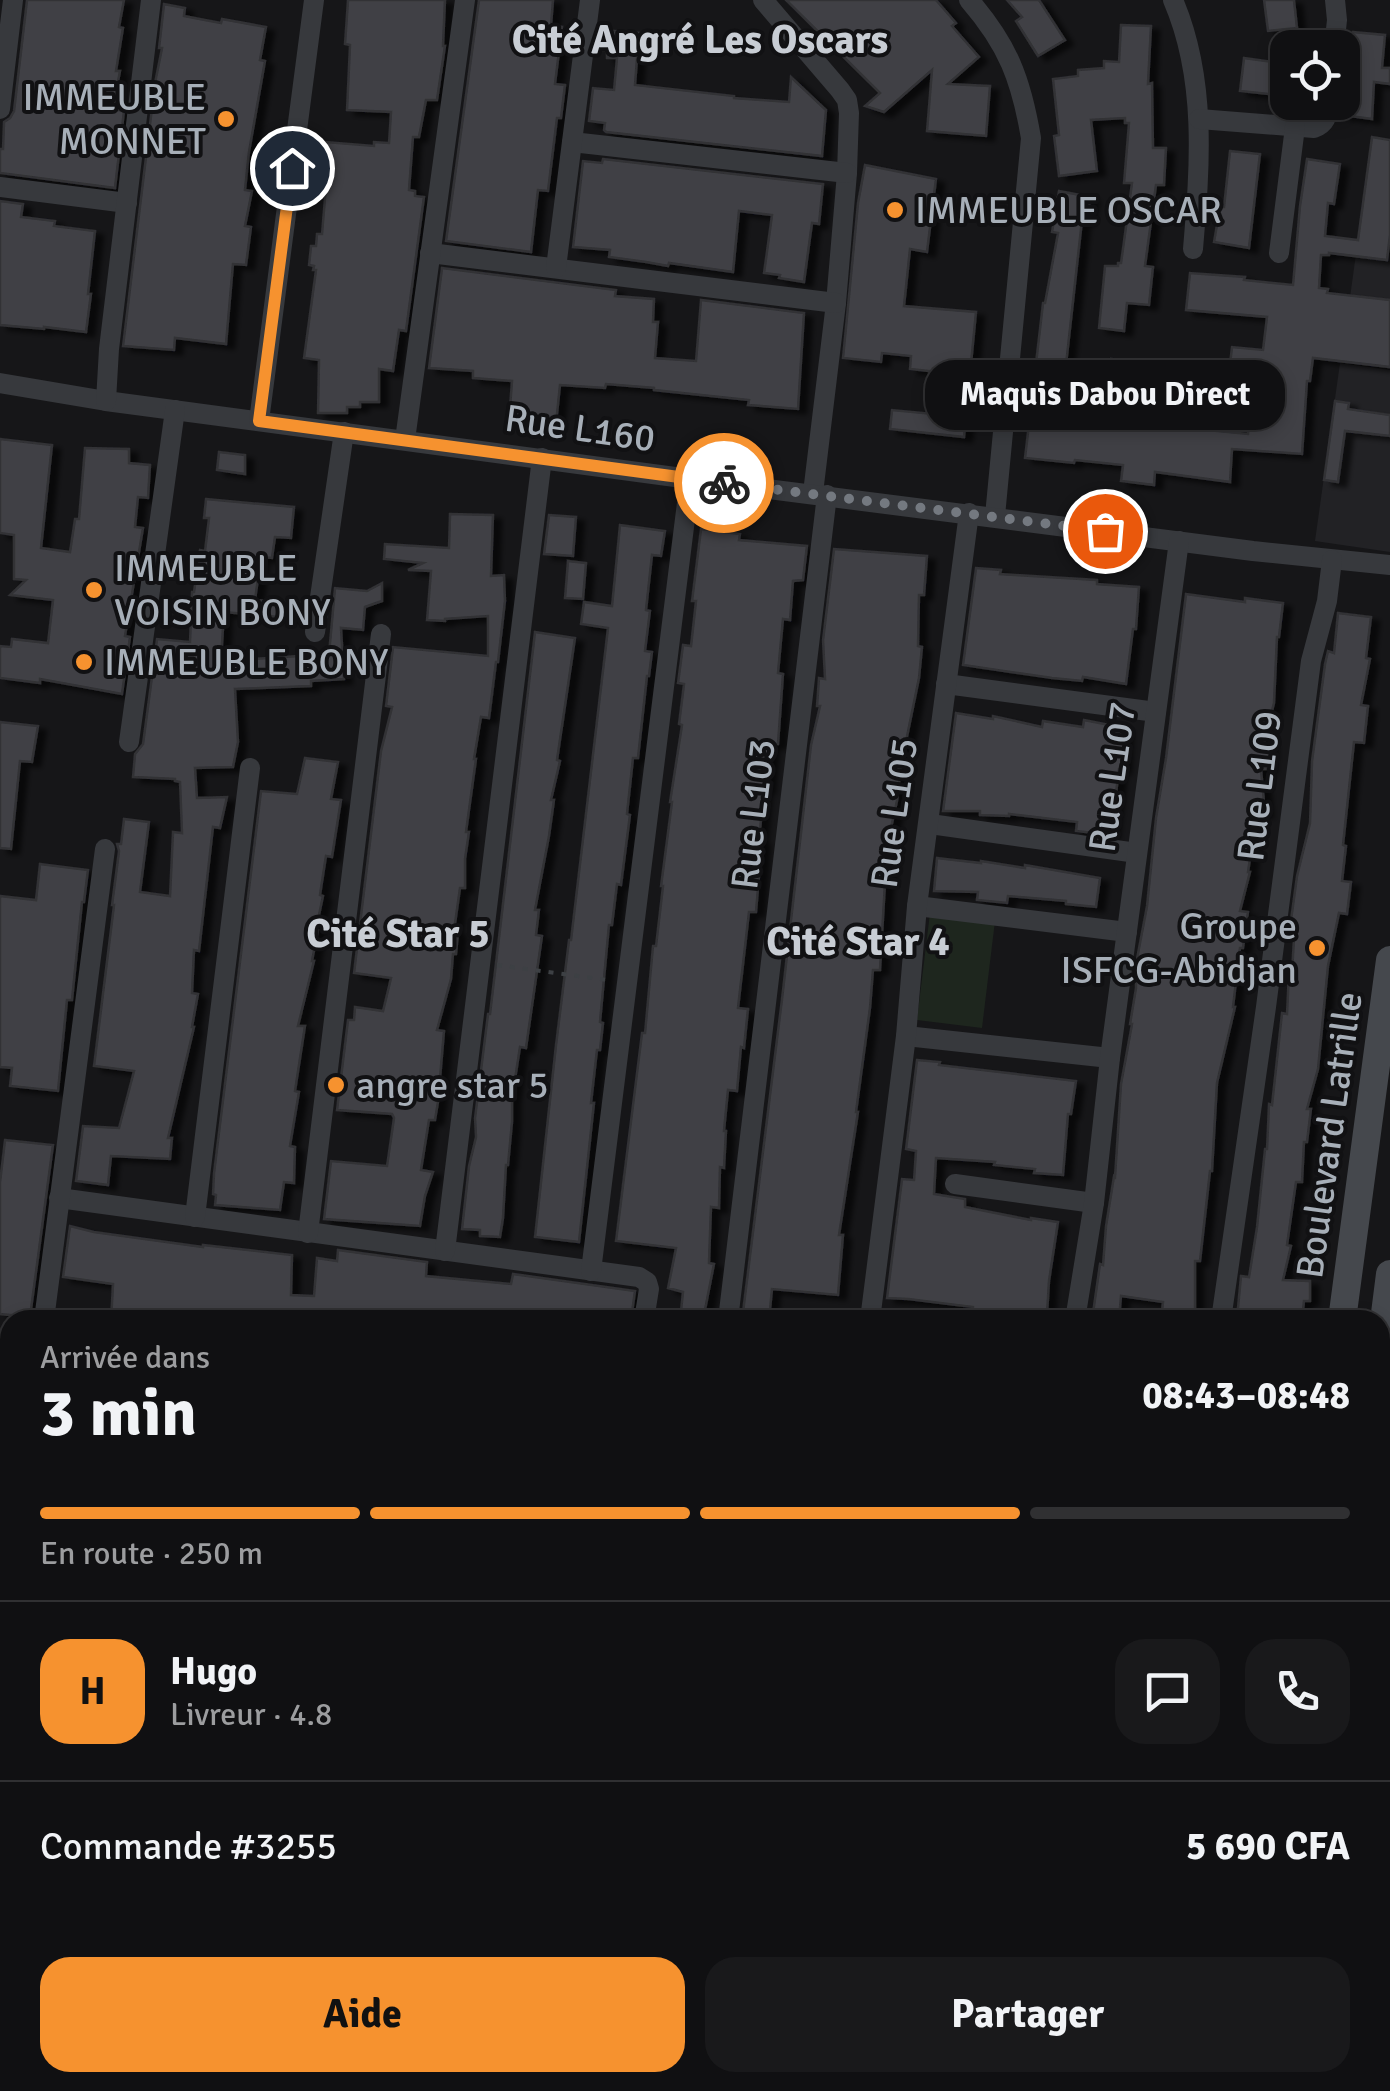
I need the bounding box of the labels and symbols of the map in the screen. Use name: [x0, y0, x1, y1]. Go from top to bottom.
district label: Cité Angré Les Oscars: [512, 15, 888, 65]
place label: IMMEUBLE MONNET: [23, 74, 206, 165]
marker: IMMEUBLE MONNET: [215, 108, 237, 130]
pin: [250, 126, 335, 211]
place label: IMMEUBLE OSCAR: [915, 187, 1222, 234]
marker: IMMEUBLE OSCAR: [884, 199, 906, 221]
callout: Maquis Dabou Direct: [925, 361, 1285, 431]
street label: Rue L160: [502, 395, 658, 462]
courier: [674, 433, 774, 533]
pin: [1063, 489, 1148, 574]
place label: IMMEUBLE VOISIN BONY: [114, 545, 331, 636]
marker: IMMEUBLE VOISIN BONY: [83, 579, 105, 601]
place label: IMMEUBLE BONY: [104, 639, 388, 686]
marker: IMMEUBLE BONY: [73, 651, 95, 673]
street label: Rue L107: [1079, 699, 1146, 855]
street label: Rue L109: [1227, 708, 1292, 864]
street label: Rue L105: [861, 735, 928, 891]
street label: Rue L103: [721, 736, 786, 892]
place label: Groupe ISFCG-Abidjan: [1061, 903, 1297, 994]
district label: Cité Star 5: [306, 909, 490, 959]
district label: Cité Star 4: [766, 917, 950, 967]
marker: Groupe ISFCG-Abidjan: [1306, 937, 1328, 959]
street label: Boulevard Latrille: [1286, 989, 1373, 1281]
place label: angre star 5: [356, 1062, 549, 1109]
marker: angre star 5: [325, 1074, 347, 1096]

